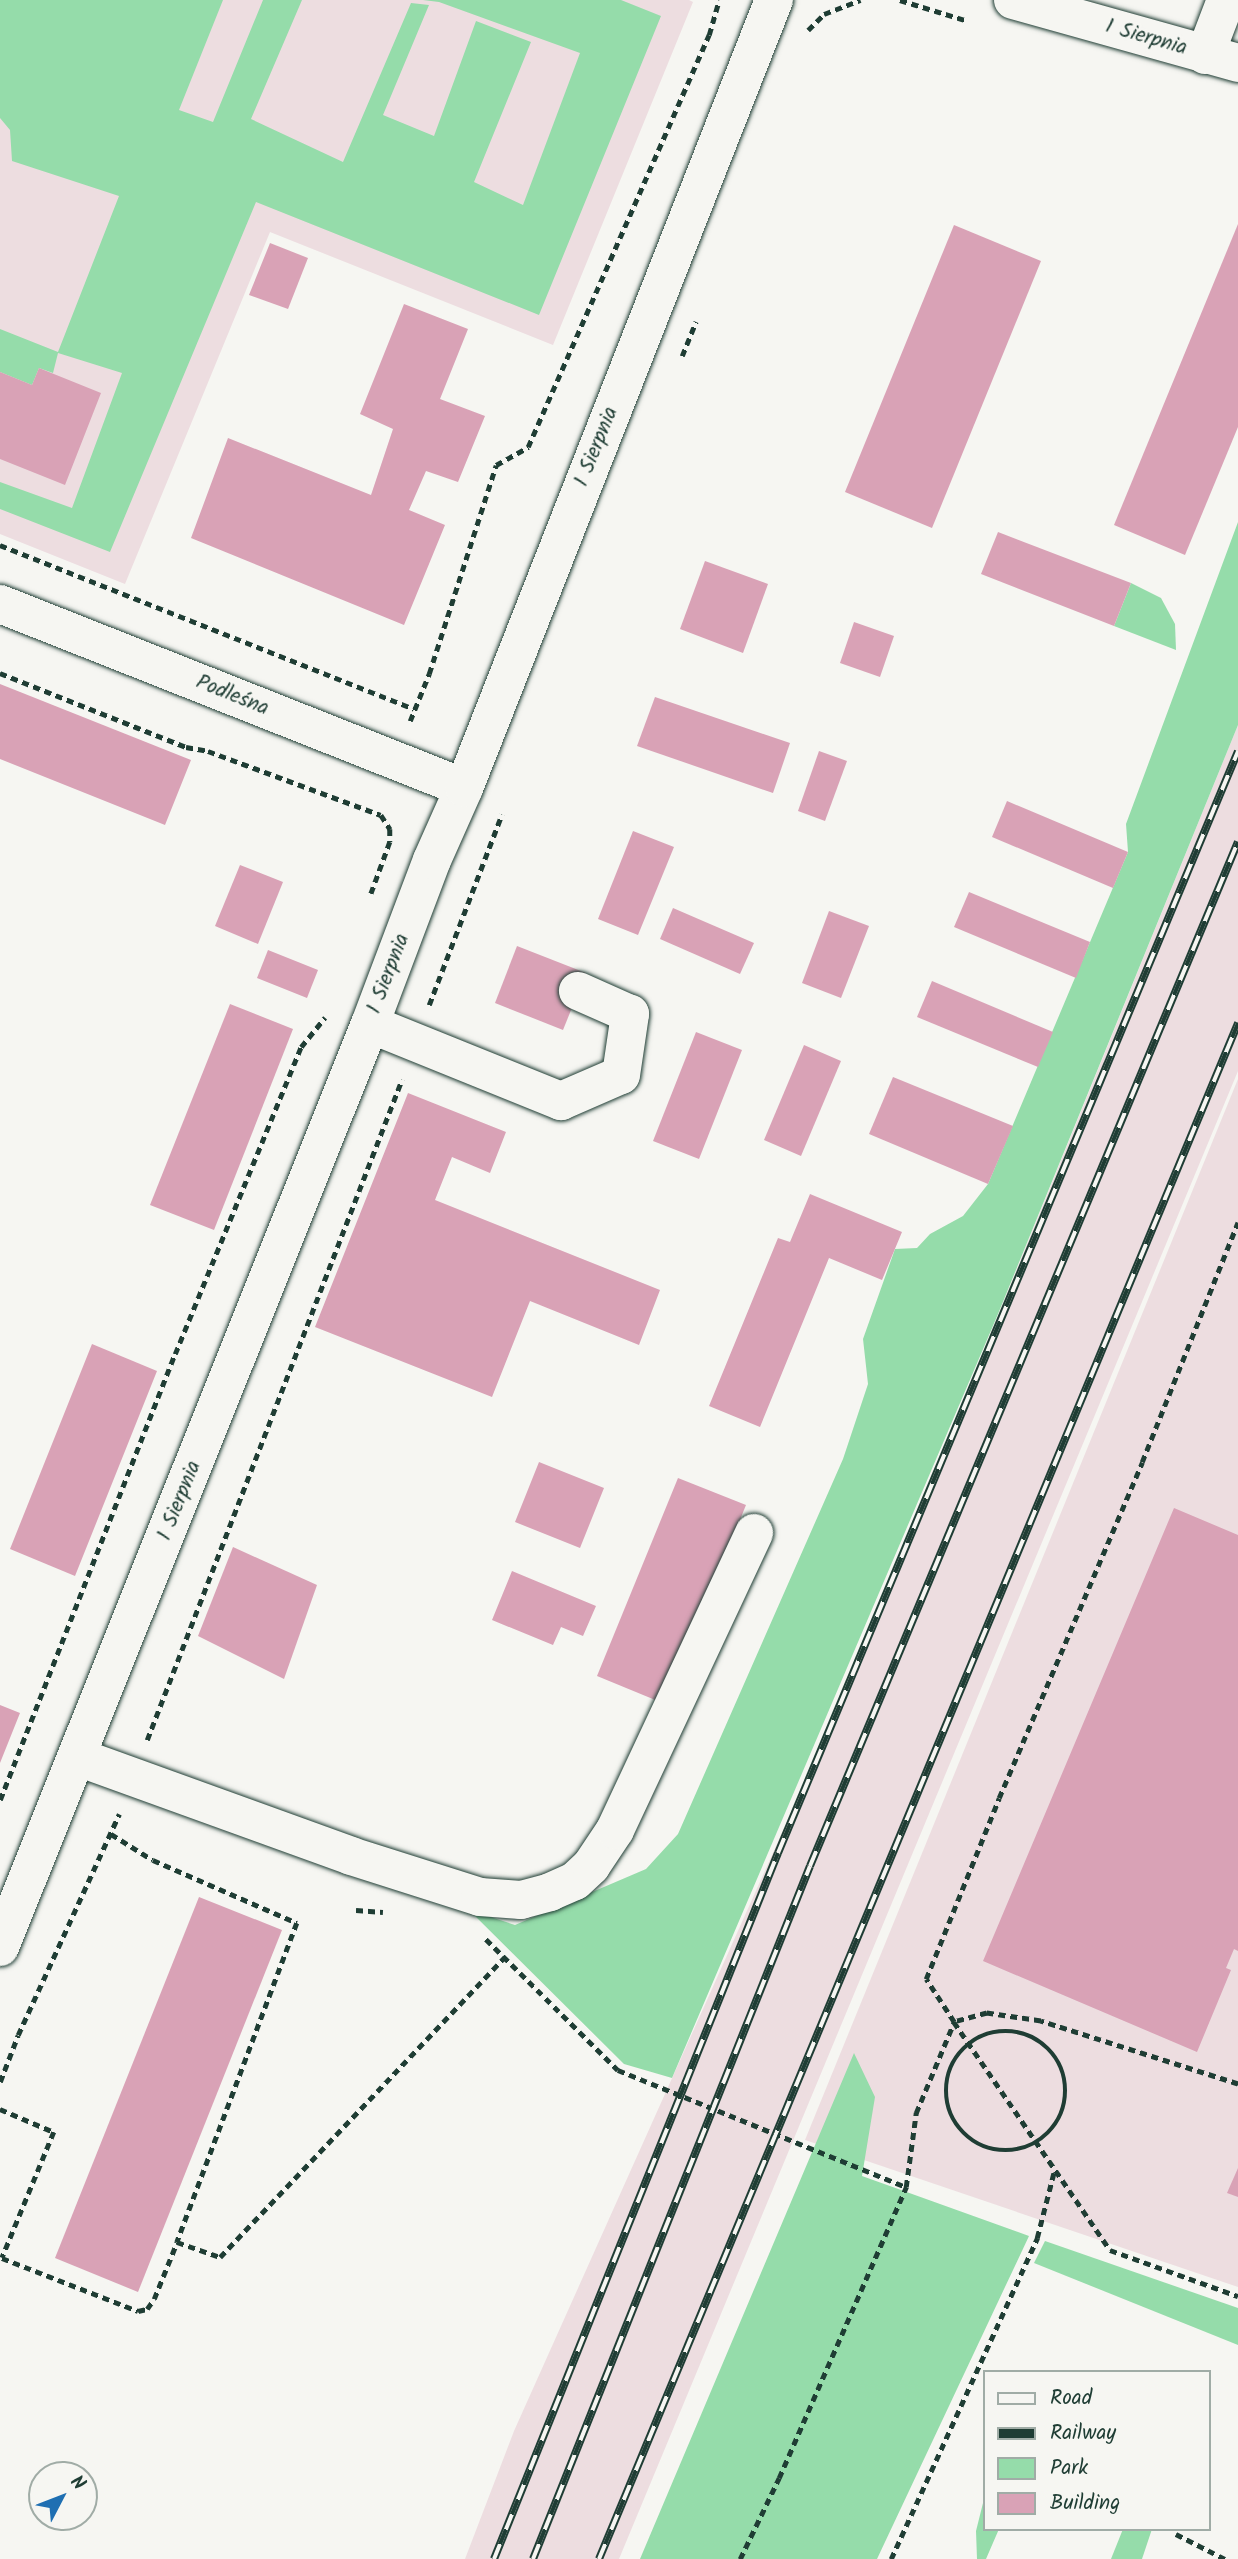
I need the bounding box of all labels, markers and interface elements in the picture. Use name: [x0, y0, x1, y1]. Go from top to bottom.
street label: 1 Sierpnia: [1102, 14, 1190, 62]
street label: 1 Sierpnia: [570, 404, 624, 490]
street label: Podleśna: [192, 670, 272, 722]
street label: 1 Sierpnia: [362, 930, 416, 1018]
street label: 1 Sierpnia: [153, 1458, 207, 1544]
legend: [982, 2370, 1210, 2531]
text: Road: [1050, 2382, 1092, 2415]
text: Railway: [1050, 2417, 1116, 2450]
text: Park: [1050, 2452, 1088, 2485]
north arrow: [28, 2461, 98, 2531]
text: N: [62, 2469, 92, 2498]
text: Building: [1050, 2487, 1120, 2520]

